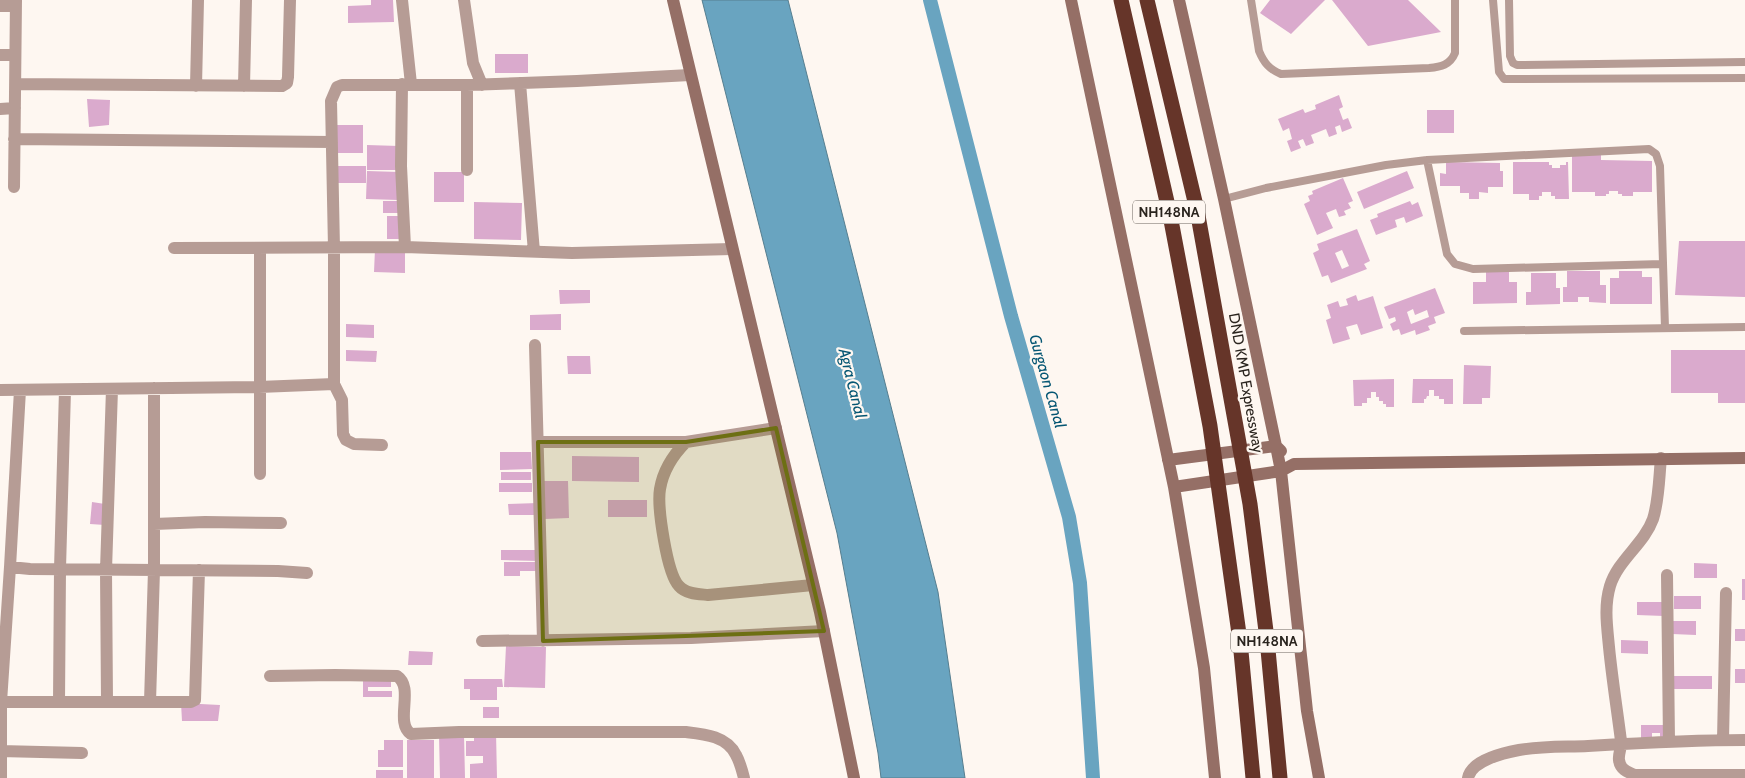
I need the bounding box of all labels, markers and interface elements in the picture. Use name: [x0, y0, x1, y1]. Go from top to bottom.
road number: NH148NA: [1133, 200, 1205, 223]
street label: DND KMP Expressway: [1225, 312, 1267, 455]
water label: Gurgaon Canal: [1025, 332, 1070, 430]
water label: Agra Canal: [834, 345, 870, 420]
road number: NH148NA: [1231, 630, 1303, 652]

